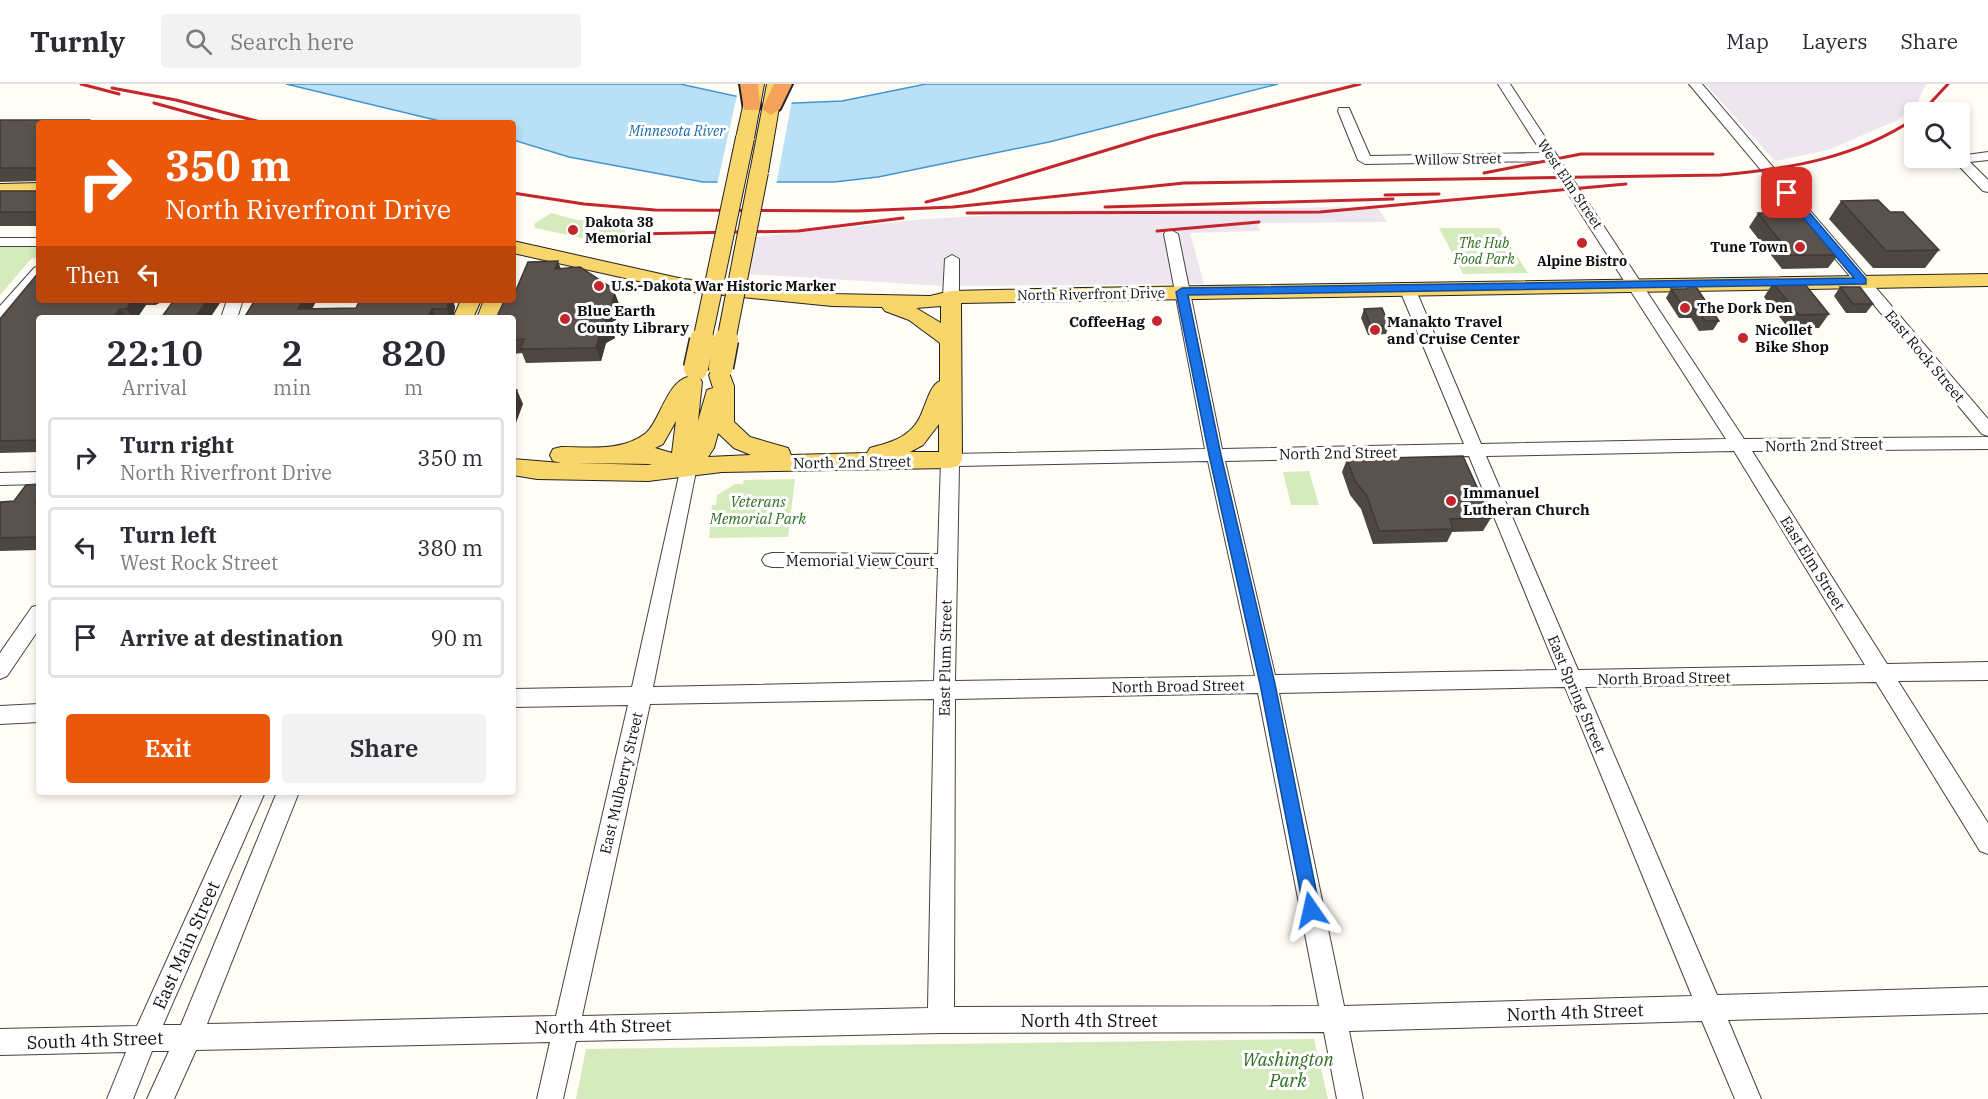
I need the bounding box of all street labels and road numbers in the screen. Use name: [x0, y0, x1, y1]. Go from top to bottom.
street label: West Elm Street: [1533, 136, 1607, 232]
street label: Willow Street: [1414, 149, 1502, 169]
street label: North Riverfront Drive: [1017, 284, 1165, 304]
street label: East Rock Street: [1881, 306, 1969, 406]
street label: North 2nd Street: [1765, 434, 1883, 456]
street label: North 2nd Street: [1279, 442, 1397, 464]
street label: North 2nd Street: [793, 451, 911, 473]
street label: East Elm Street: [1776, 512, 1850, 614]
street label: Memorial View Court: [786, 551, 934, 570]
street label: East Plum Street: [934, 599, 956, 717]
street label: East Spring Street: [1544, 632, 1610, 756]
street label: North Broad Street: [1597, 667, 1731, 689]
street label: North Broad Street: [1111, 675, 1245, 697]
street label: East Mulberry Street: [595, 710, 647, 856]
street label: East Main Street: [147, 877, 225, 1013]
street label: North 4th Street: [1506, 998, 1644, 1026]
street label: North 4th Street: [1020, 1009, 1158, 1032]
street label: North 4th Street: [534, 1013, 672, 1039]
street label: South 4th Street: [26, 1026, 164, 1054]

